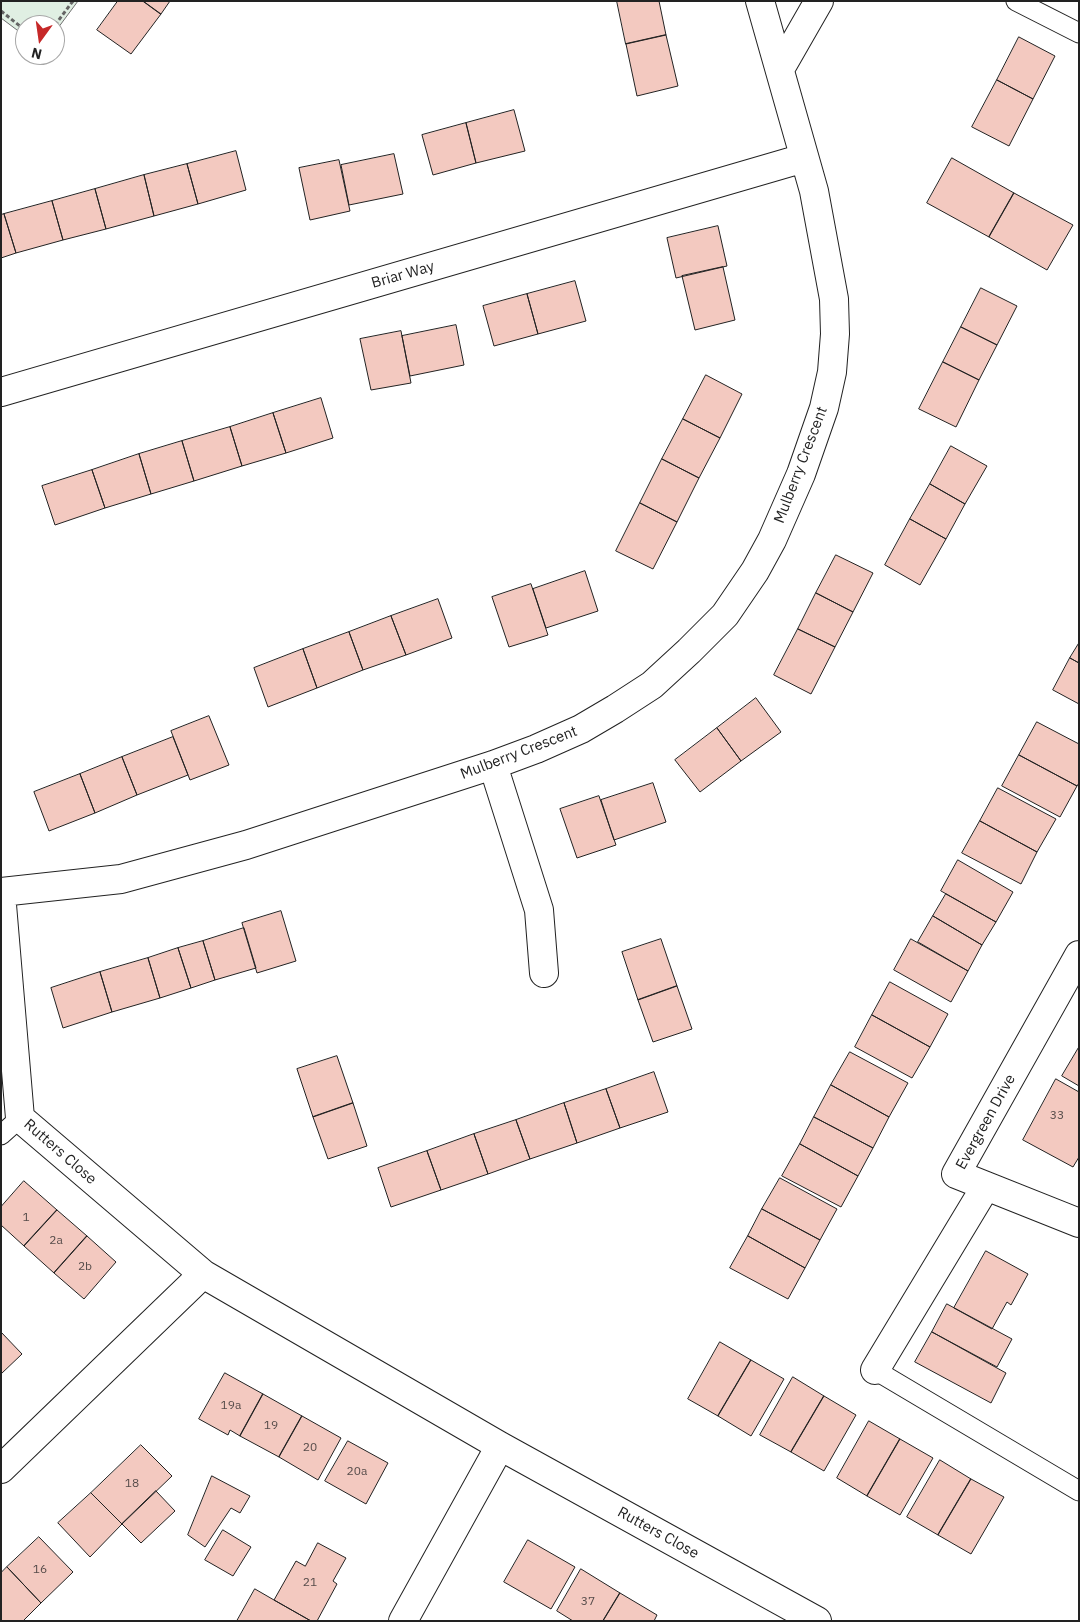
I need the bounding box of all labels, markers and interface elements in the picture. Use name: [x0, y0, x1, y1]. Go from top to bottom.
north arrow: [15, 15, 65, 65]
text: N: [30, 44, 44, 64]
street label: Briar Way: [369, 257, 437, 293]
street label: Mulberry Crescent: [770, 404, 832, 526]
street label: Mulberry Crescent: [458, 722, 580, 784]
street label: Evergreen Drive: [952, 1071, 1020, 1173]
house number: 33: [1050, 1109, 1064, 1123]
street label: Rutters Close: [20, 1116, 100, 1188]
house number: 1: [22, 1211, 30, 1225]
house number: 2a: [49, 1234, 63, 1248]
house number: 2b: [78, 1260, 92, 1274]
house number: 19a: [221, 1399, 241, 1413]
house number: 19: [264, 1419, 278, 1433]
house number: 20: [303, 1441, 317, 1455]
house number: 20a: [347, 1465, 367, 1479]
house number: 18: [125, 1477, 139, 1491]
street label: Rutters Close: [614, 1503, 702, 1563]
house number: 16: [33, 1563, 47, 1577]
house number: 21: [303, 1576, 317, 1590]
house number: 37: [581, 1595, 595, 1609]

